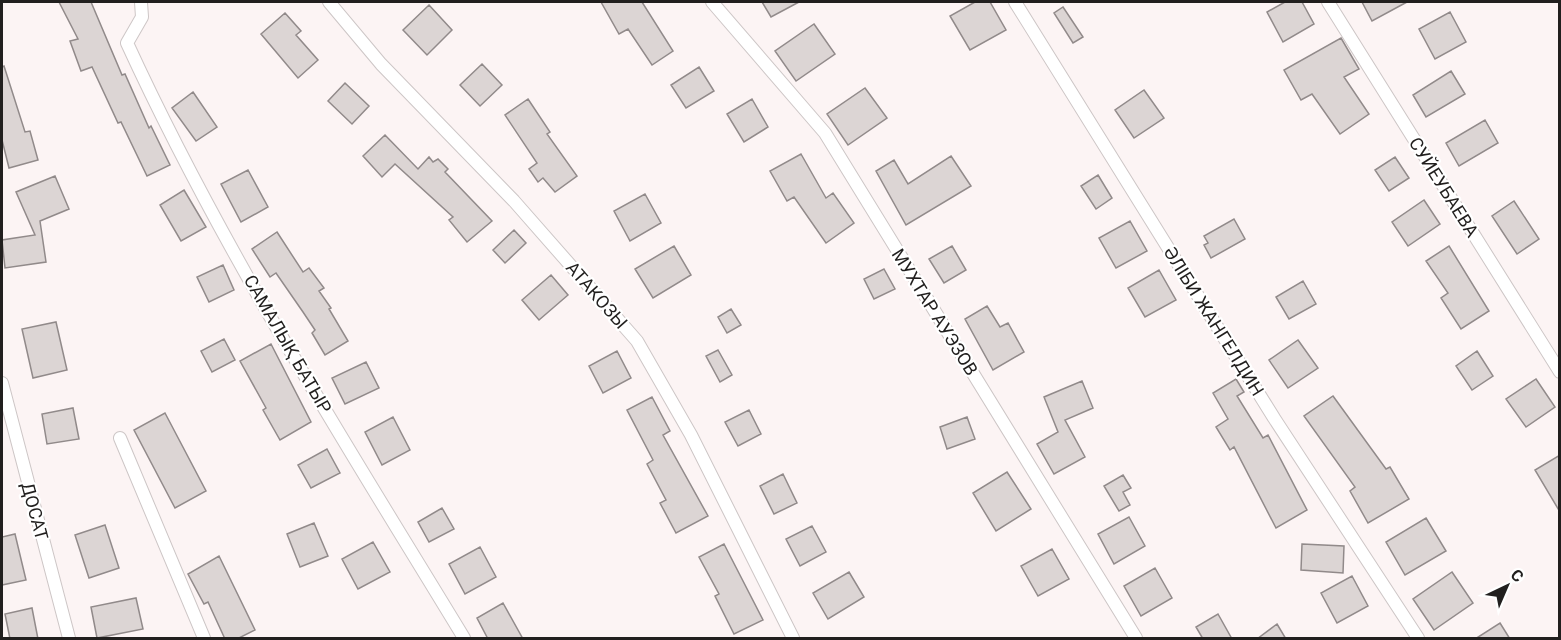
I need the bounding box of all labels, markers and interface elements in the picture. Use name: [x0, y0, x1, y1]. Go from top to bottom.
street label: СУЙЕУБАЕВА: [1405, 133, 1483, 241]
street label: ӘЛІБИ ЖАНГЕЛДИН: [1160, 243, 1268, 399]
street label: МУХТАР АУЭЗОВ: [888, 245, 982, 379]
street label: АТАКОЗЫ: [562, 257, 632, 333]
street label: САМАЛЫҚ БАТЫР: [240, 271, 336, 417]
street label: ДОСАТ: [17, 480, 53, 542]
north arrow: [1477, 556, 1537, 616]
text: С: [1507, 565, 1527, 586]

